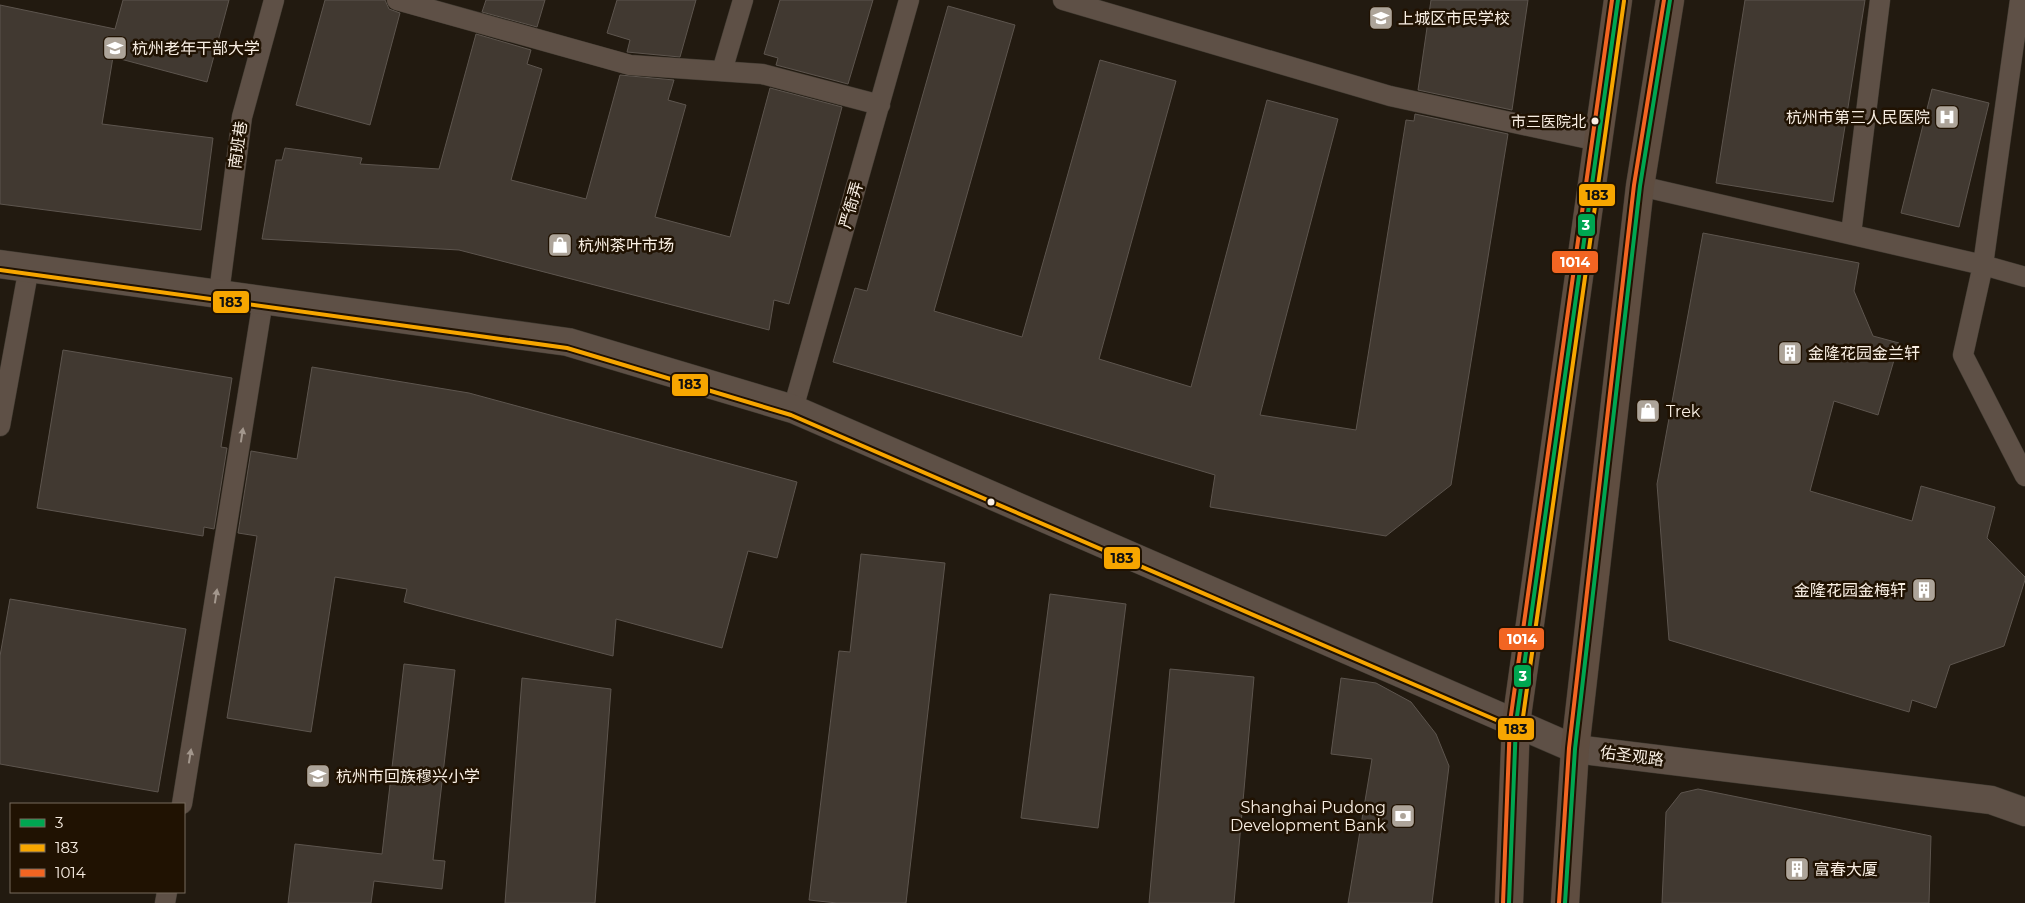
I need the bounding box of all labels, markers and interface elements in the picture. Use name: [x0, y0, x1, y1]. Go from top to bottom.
school or university icon: 上城区市民学校: [1368, 5, 1394, 31]
place label: 上城区市民学校: [1398, 9, 1510, 28]
school or university icon: 杭州老年干部大学: [102, 35, 128, 61]
place label: 杭州老年干部大学: [132, 39, 260, 58]
hospital icon: 杭州市第三人民医院: [1934, 104, 1960, 130]
place label: 杭州市第三人民医院: [1786, 108, 1930, 127]
place label: 市三医院北: [1511, 112, 1586, 131]
marker: 市三医院北: [1590, 116, 1600, 126]
street label: 南班巷: [225, 120, 251, 170]
street label: 严衙弄: [835, 179, 867, 231]
line badge: 183: [1578, 183, 1616, 207]
text: 183: [1585, 186, 1609, 204]
line badge: 3: [1577, 213, 1596, 237]
text: 3: [1581, 216, 1590, 234]
shop icon: 杭州茶叶市场: [547, 232, 573, 258]
place label: 杭州茶叶市场: [578, 236, 674, 255]
line badge: 1014: [1551, 250, 1599, 274]
text: 1014: [1560, 253, 1590, 271]
line badge: 183: [212, 290, 250, 314]
text: 183: [219, 293, 243, 311]
building icon: 金隆花园金兰轩: [1777, 340, 1803, 366]
place label: 金隆花园金兰轩: [1808, 344, 1920, 363]
line badge: 183: [671, 373, 709, 397]
text: 183: [678, 375, 702, 393]
shop icon: Trek: [1635, 398, 1661, 424]
place label: Trek: [1666, 402, 1701, 421]
one-way arrow: [238, 427, 246, 443]
unlabelled marker: [986, 497, 996, 507]
line badge: 183: [1103, 546, 1141, 570]
text: 183: [1110, 549, 1134, 567]
building icon: 金隆花园金梅轩: [1911, 577, 1937, 603]
place label: 金隆花园金梅轩: [1794, 581, 1906, 600]
one-way arrow: [212, 587, 220, 603]
line badge: 1014: [1498, 627, 1545, 651]
text: 1014: [1507, 630, 1537, 648]
line badge: 3: [1513, 664, 1532, 688]
text: 3: [1518, 667, 1527, 685]
line badge: 183: [1497, 717, 1535, 741]
text: 183: [1504, 720, 1528, 738]
street label: 佑圣观路: [1599, 743, 1665, 769]
one-way arrow: [186, 748, 194, 764]
school or university icon: 杭州市回族穆兴小学: [305, 763, 331, 789]
place label: 杭州市回族穆兴小学: [336, 767, 480, 786]
place label: Shanghai Pudong Development Bank: [1230, 798, 1386, 835]
legend: [10, 803, 185, 893]
bank icon: Shanghai Pudong Development Bank: [1390, 803, 1416, 829]
text: 3: [55, 813, 63, 832]
text: 183: [55, 838, 78, 857]
building icon: 富春大厦: [1784, 856, 1810, 882]
place label: 富春大厦: [1814, 860, 1878, 879]
text: 1014: [55, 863, 86, 882]

